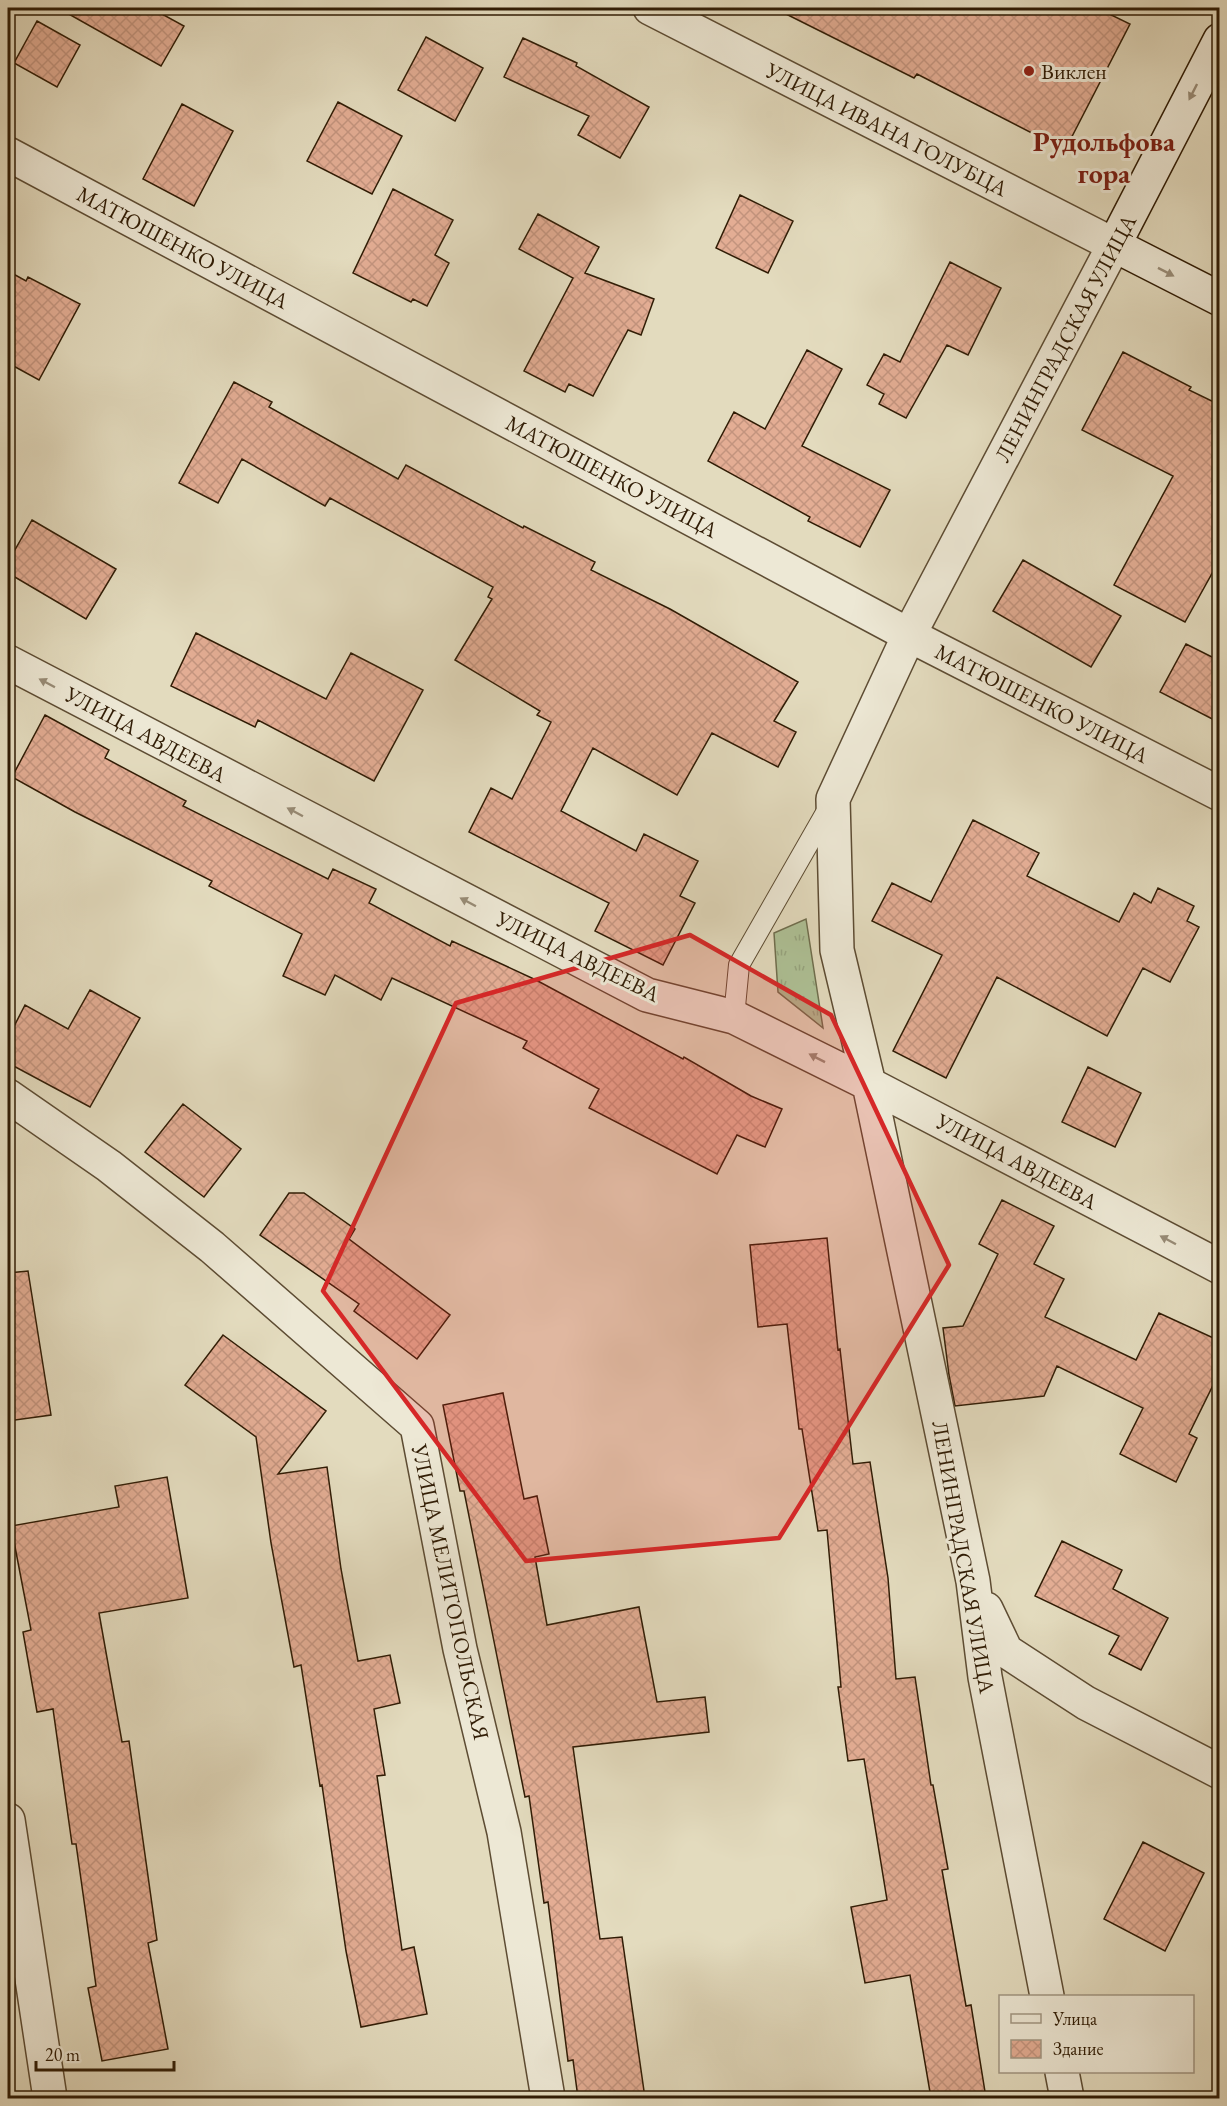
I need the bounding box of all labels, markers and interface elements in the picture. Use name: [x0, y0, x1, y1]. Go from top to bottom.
street label: УЛИЦА ИВАНА ГОЛУБЦА: [760, 55, 1013, 204]
place label: Виклен: [1041, 57, 1107, 86]
marker: Виклен: [1022, 64, 1036, 78]
one-way arrow: [1188, 83, 1198, 100]
district label: Рудольфова гора: [1033, 123, 1176, 191]
street label: МАТЮШЕНКО УЛИЦА: [72, 179, 294, 316]
street label: ЛЕНИНГРАДСКАЯ УЛИЦА: [988, 209, 1143, 467]
one-way arrow: [1158, 267, 1175, 277]
street label: МАТЮШЕНКО УЛИЦА: [501, 408, 723, 545]
street label: МАТЮШЕНКО УЛИЦА: [930, 637, 1154, 770]
one-way arrow: [39, 678, 56, 688]
street label: УЛИЦА АВДЕЕВА: [59, 679, 232, 790]
one-way arrow: [286, 807, 303, 817]
one-way arrow: [459, 897, 476, 907]
street label: УЛИЦА АВДЕЕВА: [490, 904, 665, 1009]
one-way arrow: [808, 1053, 825, 1063]
street label: УЛИЦА АВДЕЕВА: [930, 1106, 1103, 1217]
one-way arrow: [1159, 1235, 1176, 1244]
street label: ЛЕНИНГРАДСКАЯ УЛИЦА: [925, 1419, 1002, 1696]
street label: УЛИЦА МЕЛИТОПОЛЬСКАЯ: [405, 1440, 496, 1743]
legend: [999, 1995, 1194, 2073]
text: Улица: [1052, 2007, 1098, 2030]
scale bar: [36, 2034, 174, 2072]
text: Здание: [1053, 2037, 1103, 2060]
text: 20 m: [45, 2043, 80, 2066]

